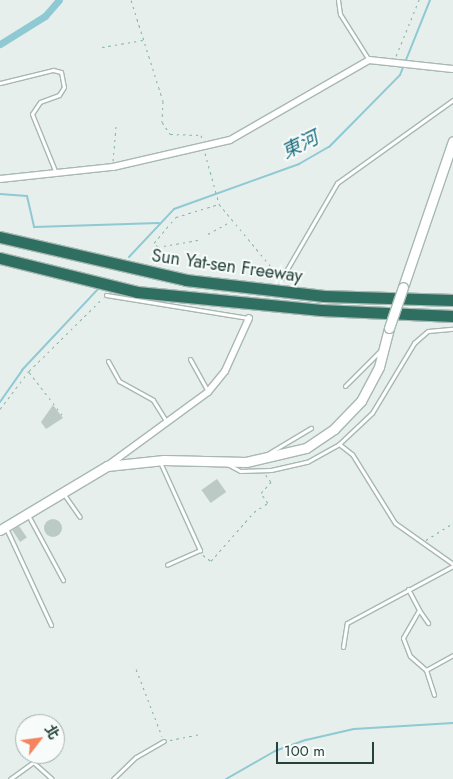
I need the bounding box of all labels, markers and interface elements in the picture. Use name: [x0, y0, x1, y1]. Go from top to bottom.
water label: 東河: [278, 126, 322, 164]
street label: Sun Yat-sen Freeway: [150, 245, 304, 287]
north arrow: [15, 714, 65, 764]
text: 北: [40, 721, 64, 743]
scale bar: [278, 732, 376, 764]
text: 100 m: [284, 740, 325, 762]

